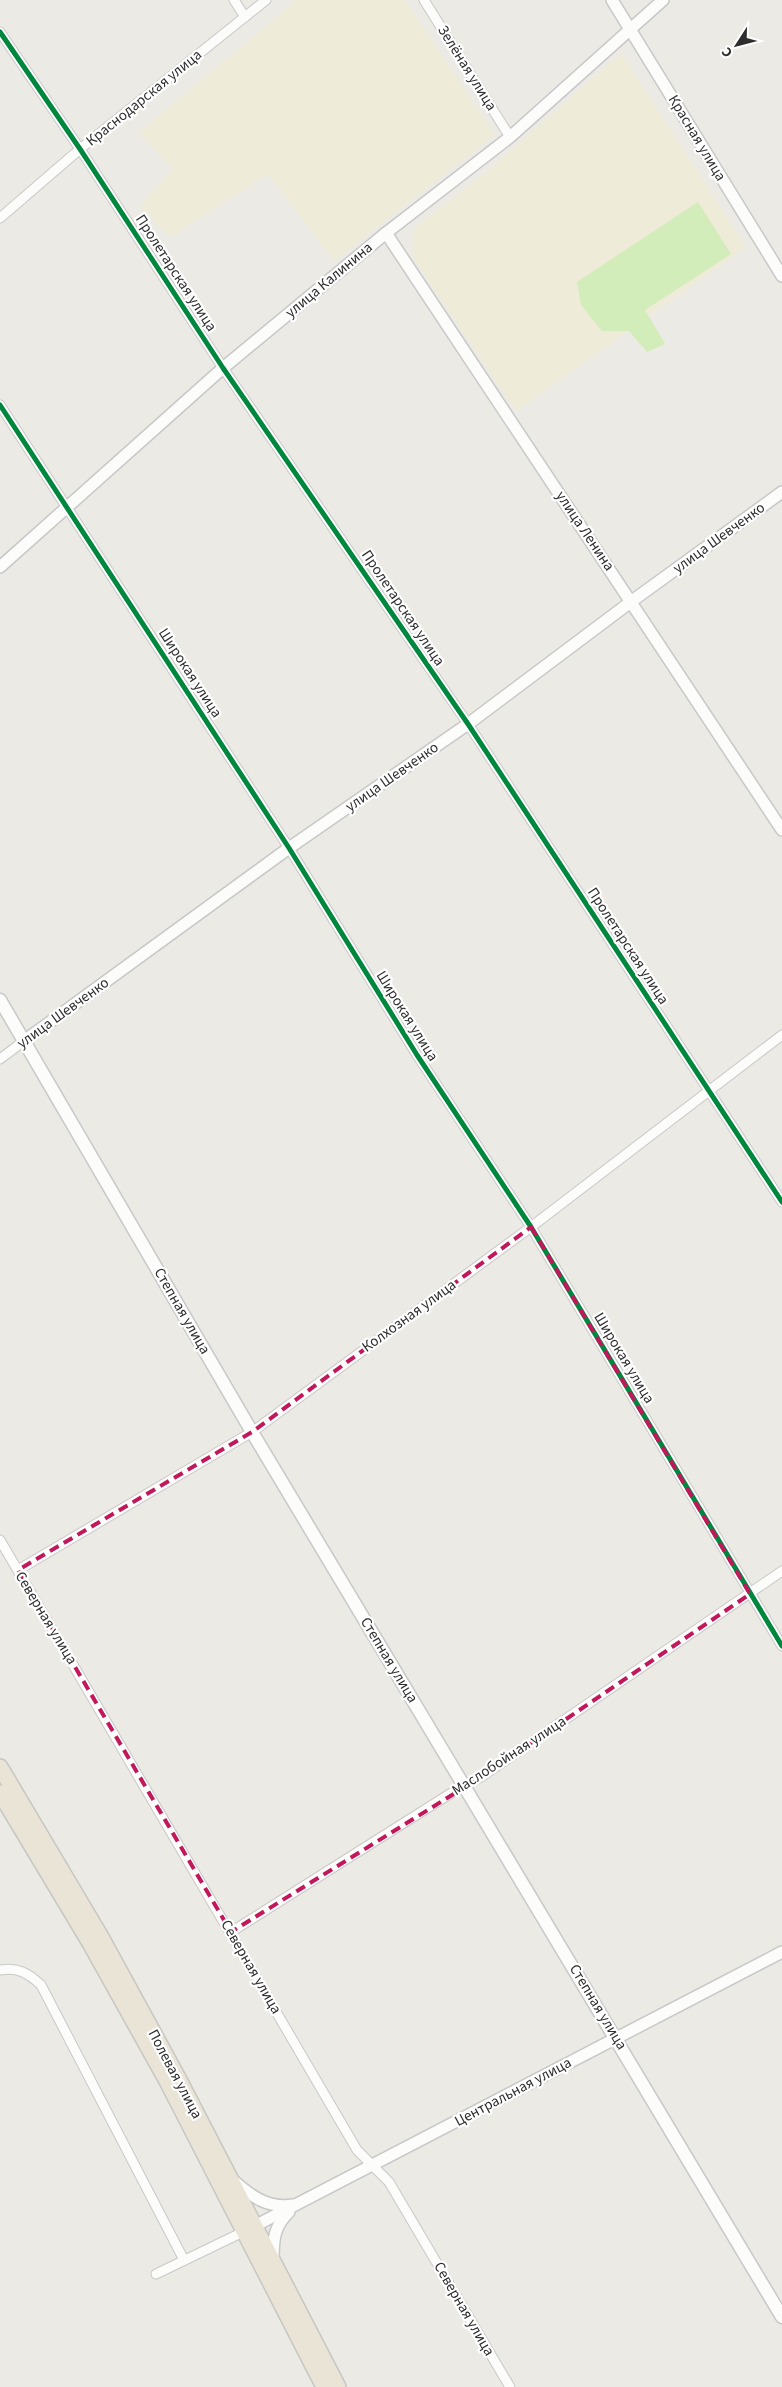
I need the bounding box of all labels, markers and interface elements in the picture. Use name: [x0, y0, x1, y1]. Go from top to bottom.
north arrow: [712, 20, 762, 70]
street label: Зелёная улица: [432, 21, 502, 115]
text: С: [717, 43, 738, 61]
street label: Краснодарская улица: [82, 45, 206, 151]
street label: Красная улица: [663, 91, 731, 185]
street label: Пролетарская улица: [130, 210, 222, 336]
street label: улица Калинина: [281, 237, 377, 323]
street label: улица Ленина: [551, 487, 619, 575]
street label: улица Шевченко: [669, 497, 769, 579]
street label: Пролетарская улица: [356, 546, 450, 670]
street label: Широкая улица: [153, 624, 227, 722]
street label: улица Шевченко: [341, 737, 443, 817]
street label: Пролетарская улица: [582, 883, 674, 1009]
street label: Широкая улица: [371, 967, 443, 1065]
street label: улица Шевченко: [13, 972, 113, 1054]
street label: Степная улица: [149, 1264, 215, 1358]
street label: Колхозная улица: [358, 1275, 460, 1357]
street label: Широкая улица: [588, 1308, 660, 1408]
street label: Северная улица: [10, 1567, 82, 1669]
street label: Степная улица: [355, 1613, 423, 1707]
street label: Маслобойная улица: [448, 1711, 570, 1801]
street label: Северная улица: [216, 1916, 286, 2018]
street label: Степная улица: [564, 1960, 632, 2054]
street label: Полевая улица: [143, 2026, 207, 2122]
street label: Центральная улица: [451, 2052, 575, 2132]
street label: Северная улица: [429, 2258, 499, 2360]

